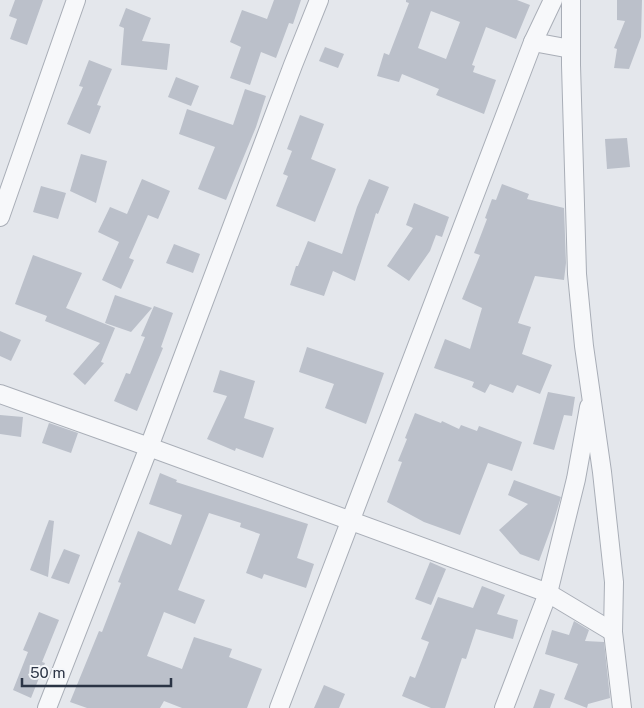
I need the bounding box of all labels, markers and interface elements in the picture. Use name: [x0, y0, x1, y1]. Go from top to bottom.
scale bar: [22, 656, 171, 688]
text: 50 m: [30, 664, 65, 681]

